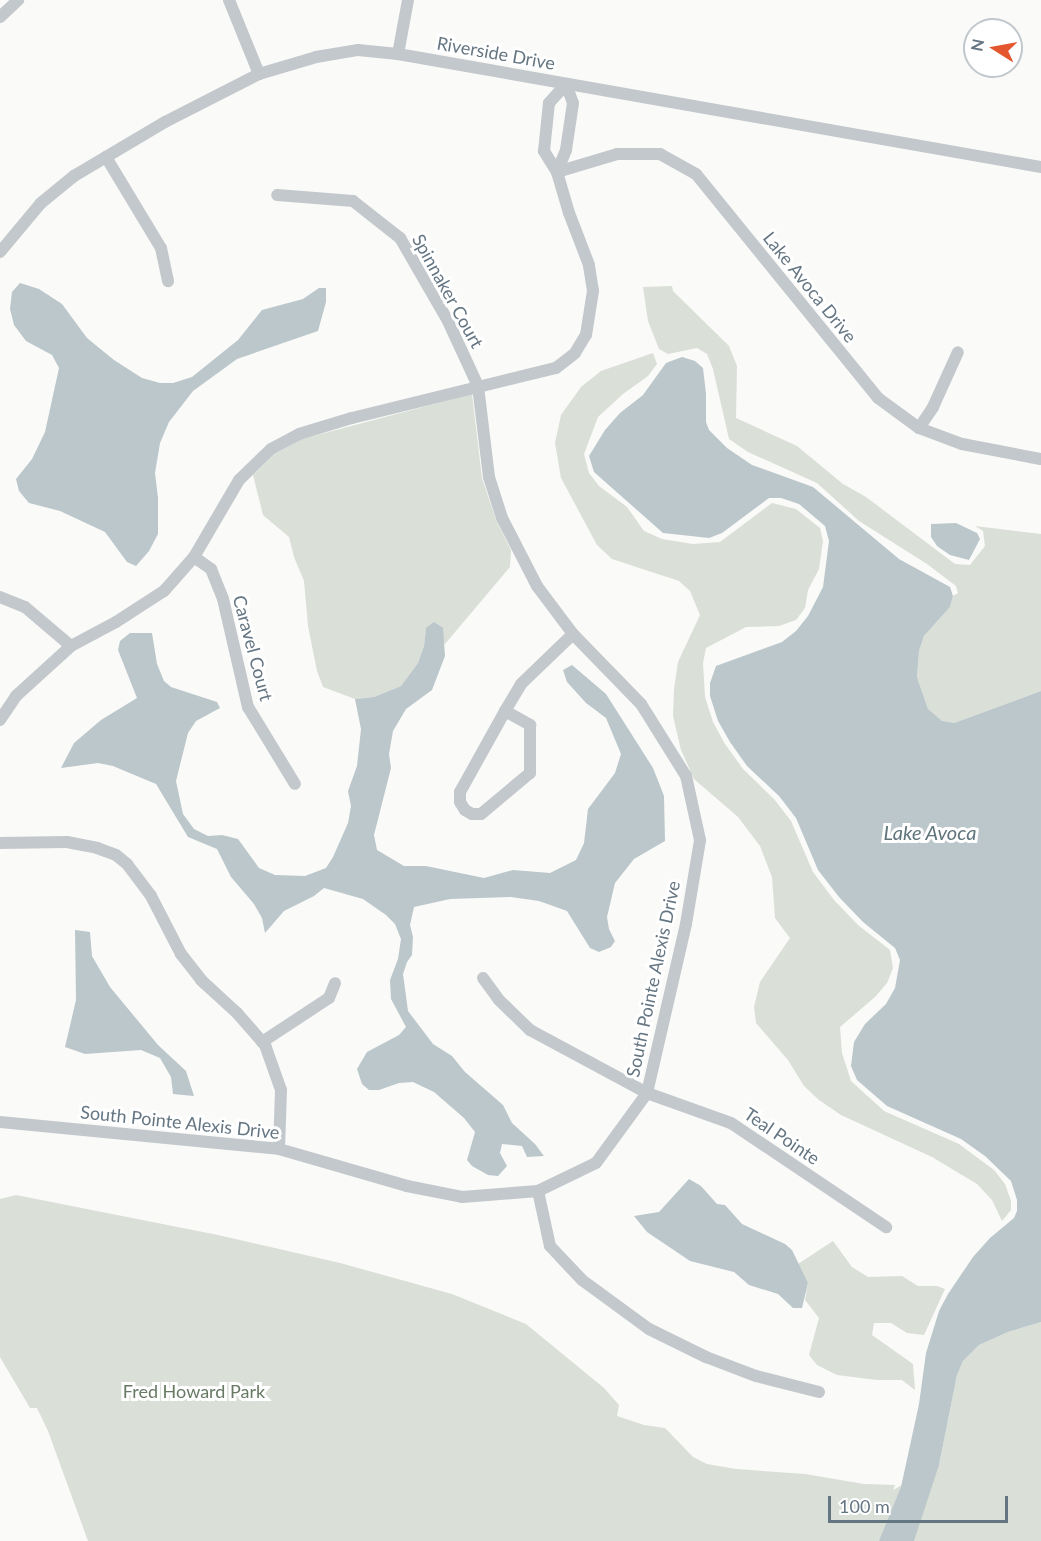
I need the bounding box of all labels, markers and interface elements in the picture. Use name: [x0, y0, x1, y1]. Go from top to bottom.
north arrow: [963, 18, 1023, 78]
street label: Riverside Drive: [435, 32, 557, 74]
text: N: [966, 37, 987, 53]
street label: Lake Avoca Drive: [759, 227, 861, 347]
street label: Spinnaker Court: [408, 230, 488, 352]
street label: Caravel Court: [229, 593, 277, 703]
water label: Lake Avoca: [883, 820, 977, 844]
street label: South Pointe Alexis Drive: [622, 879, 684, 1079]
street label: South Pointe Alexis Drive: [79, 1101, 281, 1143]
street label: Teal Pointe: [740, 1103, 824, 1169]
park label: Fred Howard Park: [123, 1380, 265, 1402]
scale bar: [831, 1484, 1011, 1522]
text: 100 m: [839, 1495, 890, 1517]

